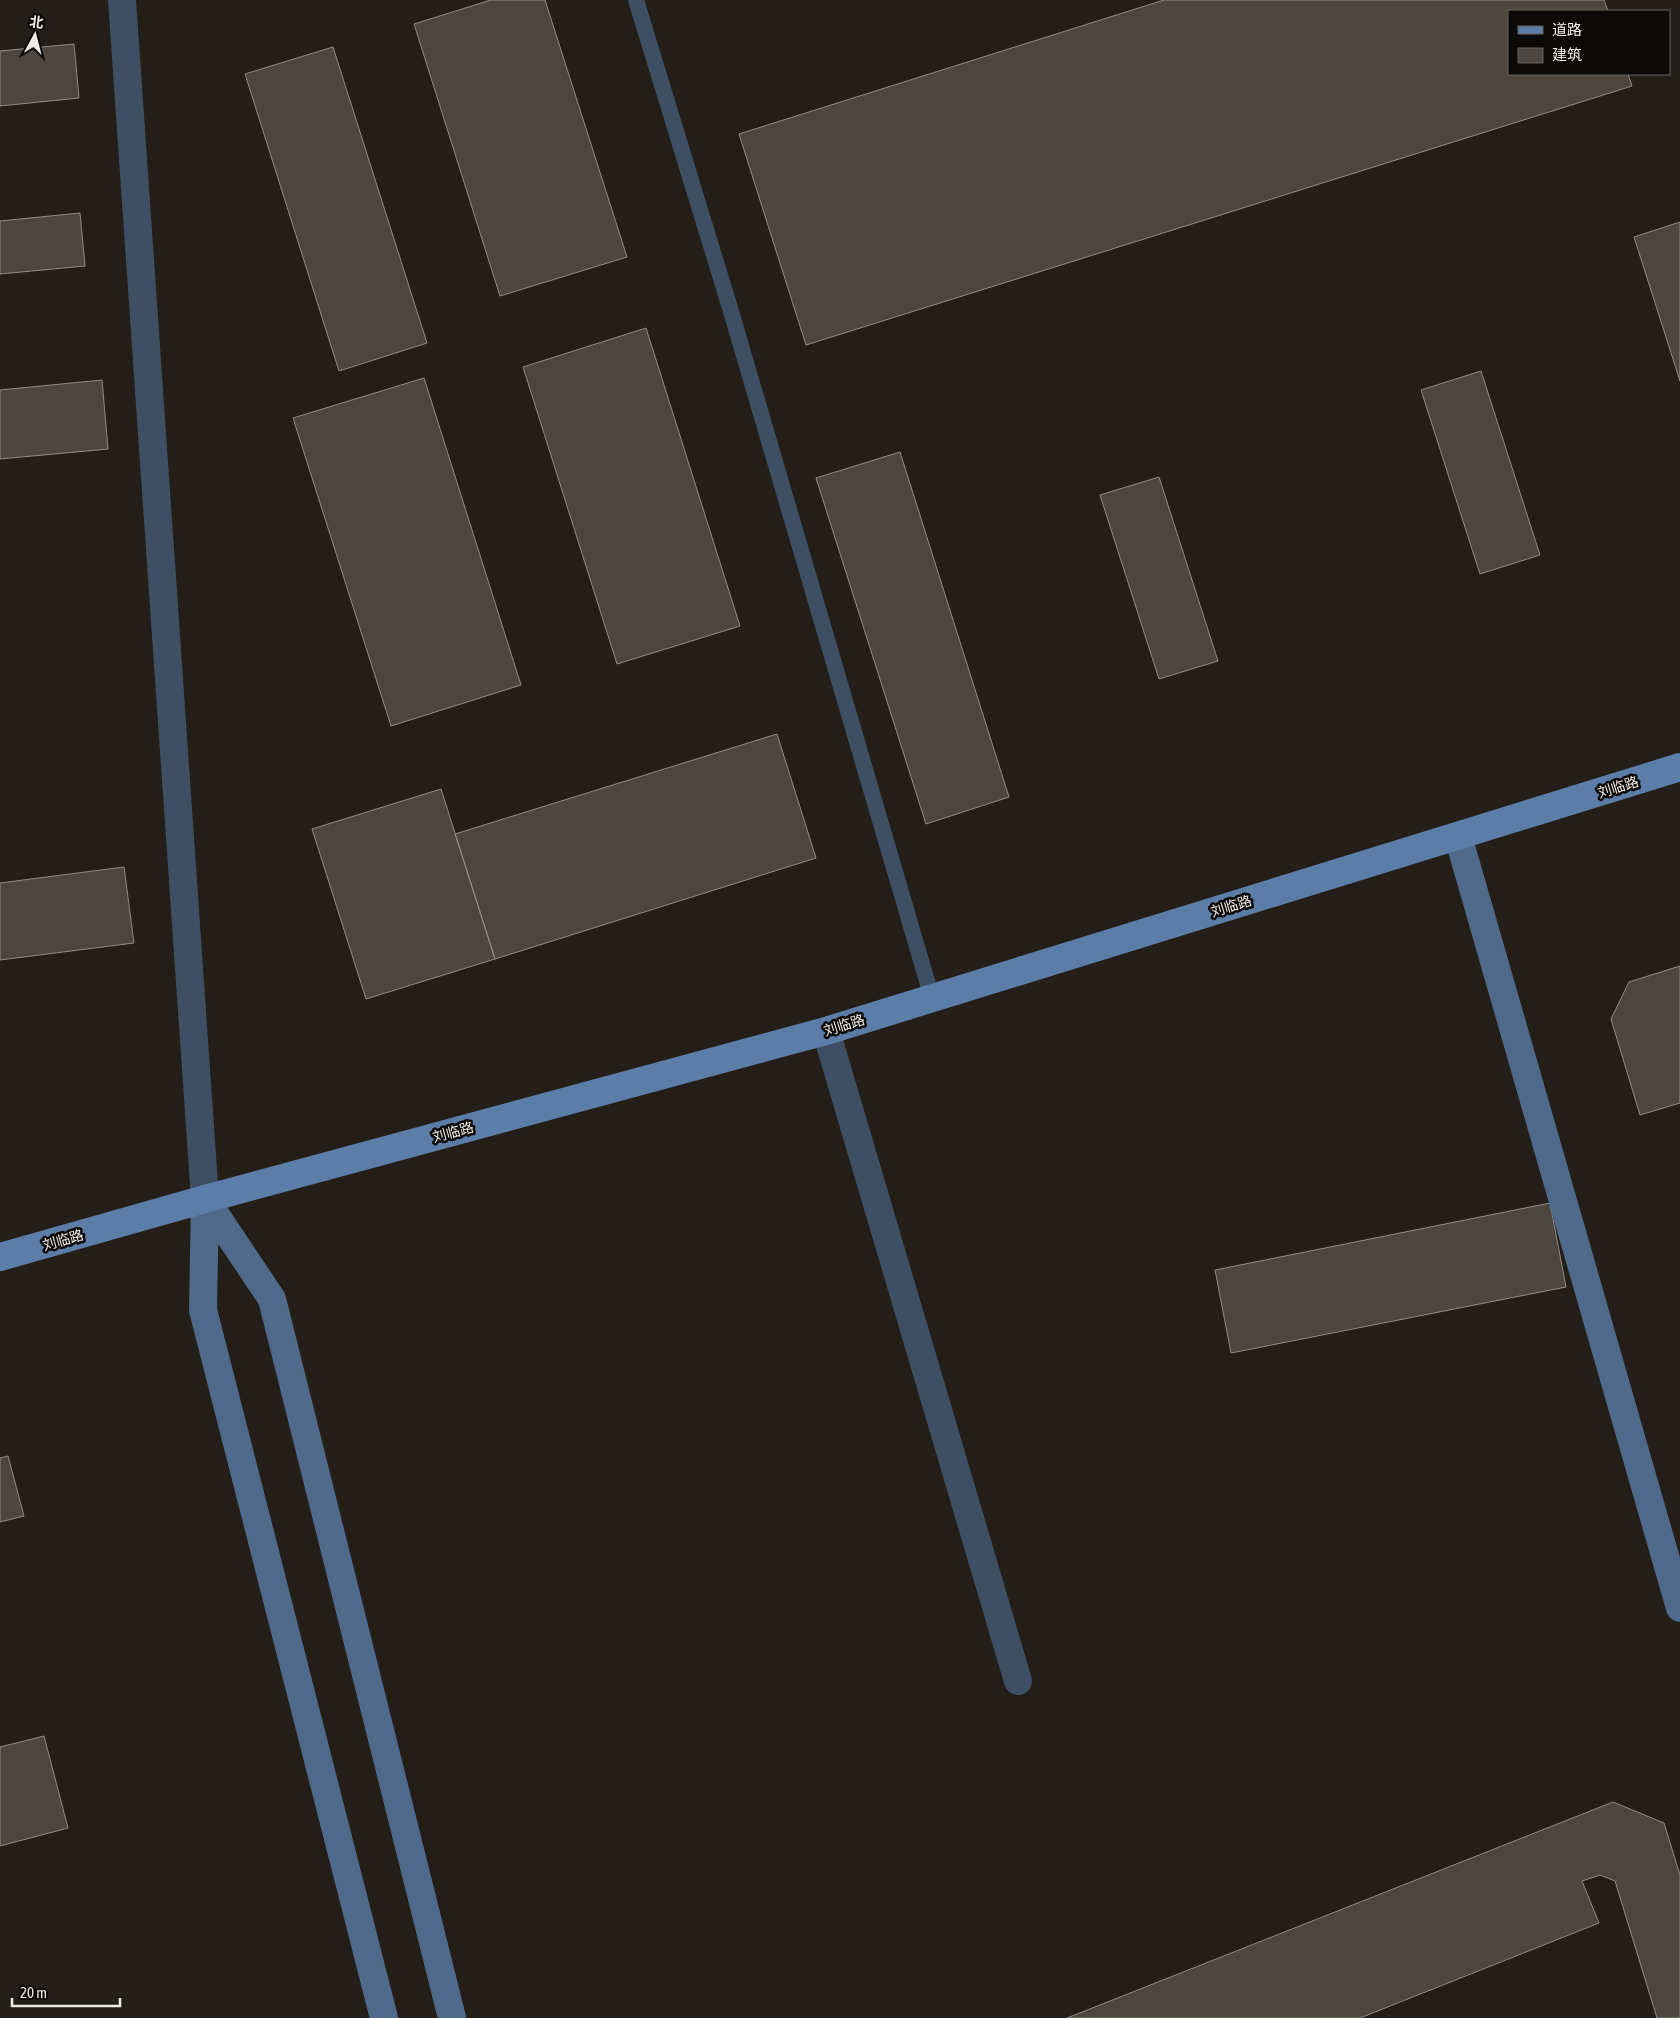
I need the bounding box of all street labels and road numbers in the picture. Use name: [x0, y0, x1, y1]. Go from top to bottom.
street label: 刘临路: [1596, 773, 1640, 801]
street label: 刘临路: [1209, 892, 1253, 920]
street label: 刘临路: [822, 1011, 866, 1039]
street label: 刘临路: [431, 1119, 475, 1145]
street label: 刘临路: [41, 1227, 85, 1253]

